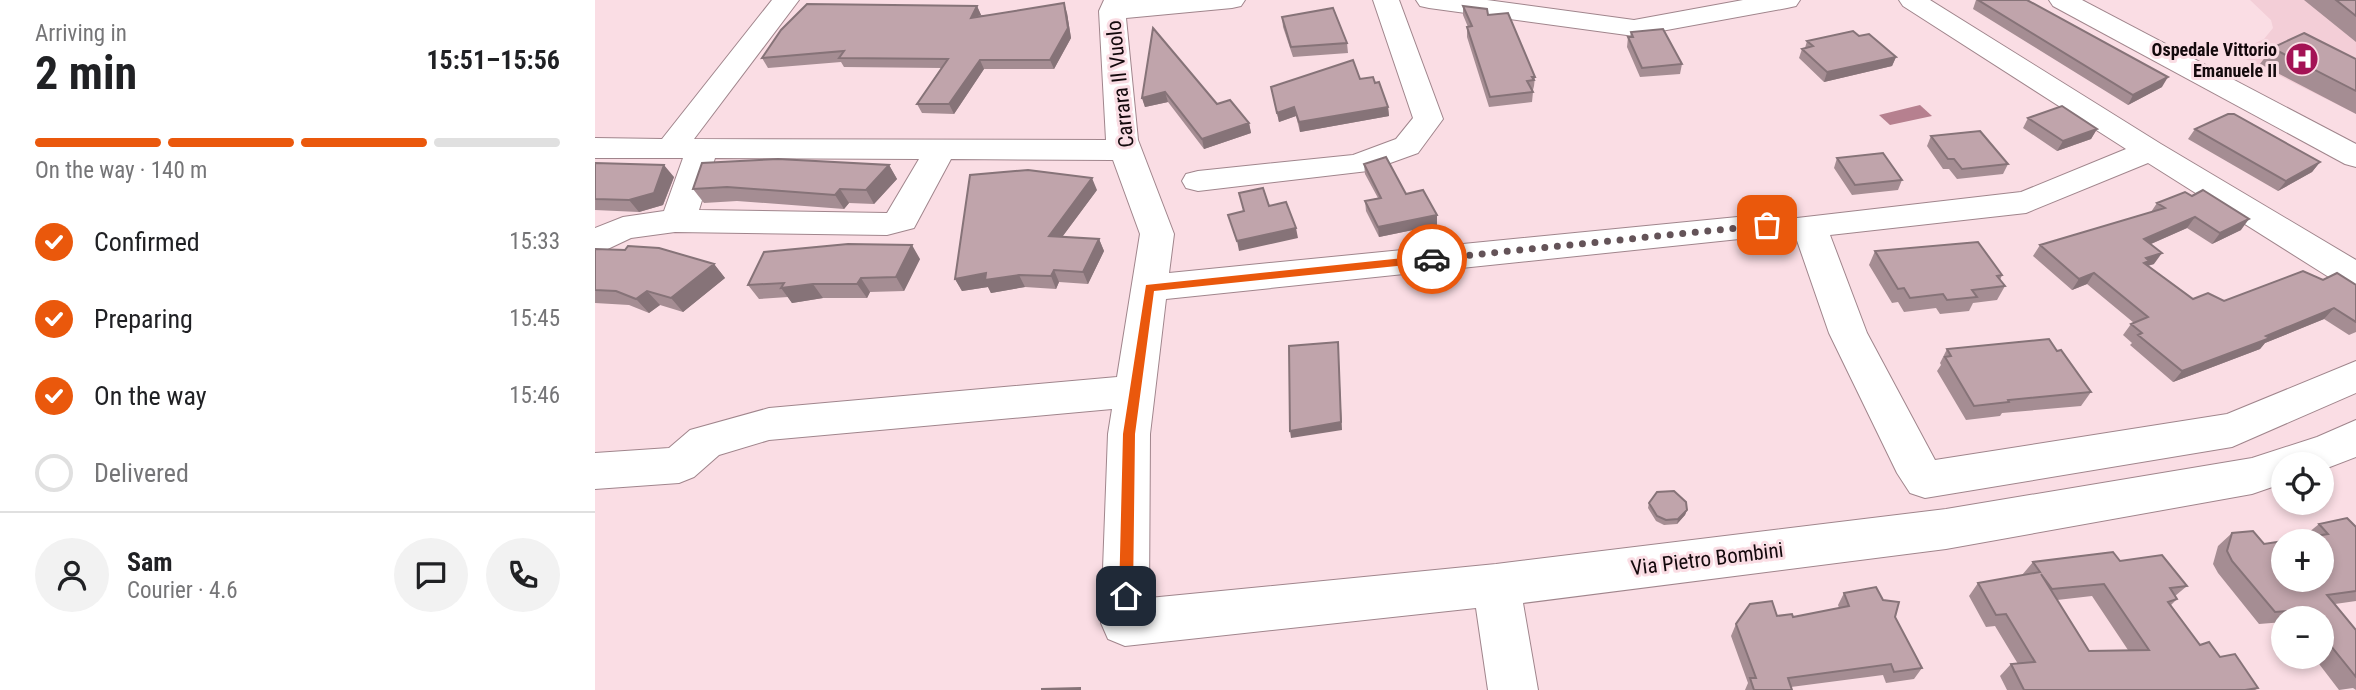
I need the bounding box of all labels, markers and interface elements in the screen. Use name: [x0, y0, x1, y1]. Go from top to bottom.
street label: Carrara Il Vuolo: [1101, 19, 1139, 149]
text: Arriving in: [35, 20, 127, 47]
place label: Ospedale Vittorio Emanuele II: [2152, 39, 2277, 81]
hospital icon: Ospedale Vittorio Emanuele II: [2283, 40, 2321, 78]
text: 15:51–15:56: [426, 45, 560, 75]
text: 2 min: [35, 46, 137, 100]
text: On the way · 140 m: [35, 157, 207, 184]
pin: [1737, 195, 1797, 255]
icon: bag: [1748, 206, 1786, 244]
icon: check: [35, 223, 73, 261]
courier: [1397, 224, 1467, 294]
text: Confirmed: [94, 227, 200, 257]
text: 15:33: [509, 228, 560, 255]
icon: car: [1413, 240, 1451, 278]
icon: check: [35, 300, 73, 338]
text: Preparing: [94, 304, 193, 334]
text: 15:45: [509, 305, 560, 332]
icon: check: [35, 377, 73, 415]
text: On the way: [94, 381, 207, 411]
text: 15:46: [509, 382, 560, 409]
map controls: [2271, 452, 2334, 669]
button: locate: [2271, 452, 2334, 515]
text: Delivered: [94, 458, 189, 488]
button: +: [2271, 529, 2334, 592]
button: person: [35, 538, 109, 612]
button: chat: [394, 538, 468, 612]
button: phone: [486, 538, 560, 612]
street label: Via Pietro Bombini: [1629, 538, 1785, 580]
text: Sam: [127, 547, 173, 577]
pin: [1096, 566, 1156, 626]
text: Courier · 4.6: [127, 577, 238, 604]
icon: home: [1107, 577, 1145, 615]
button: −: [2271, 606, 2334, 669]

